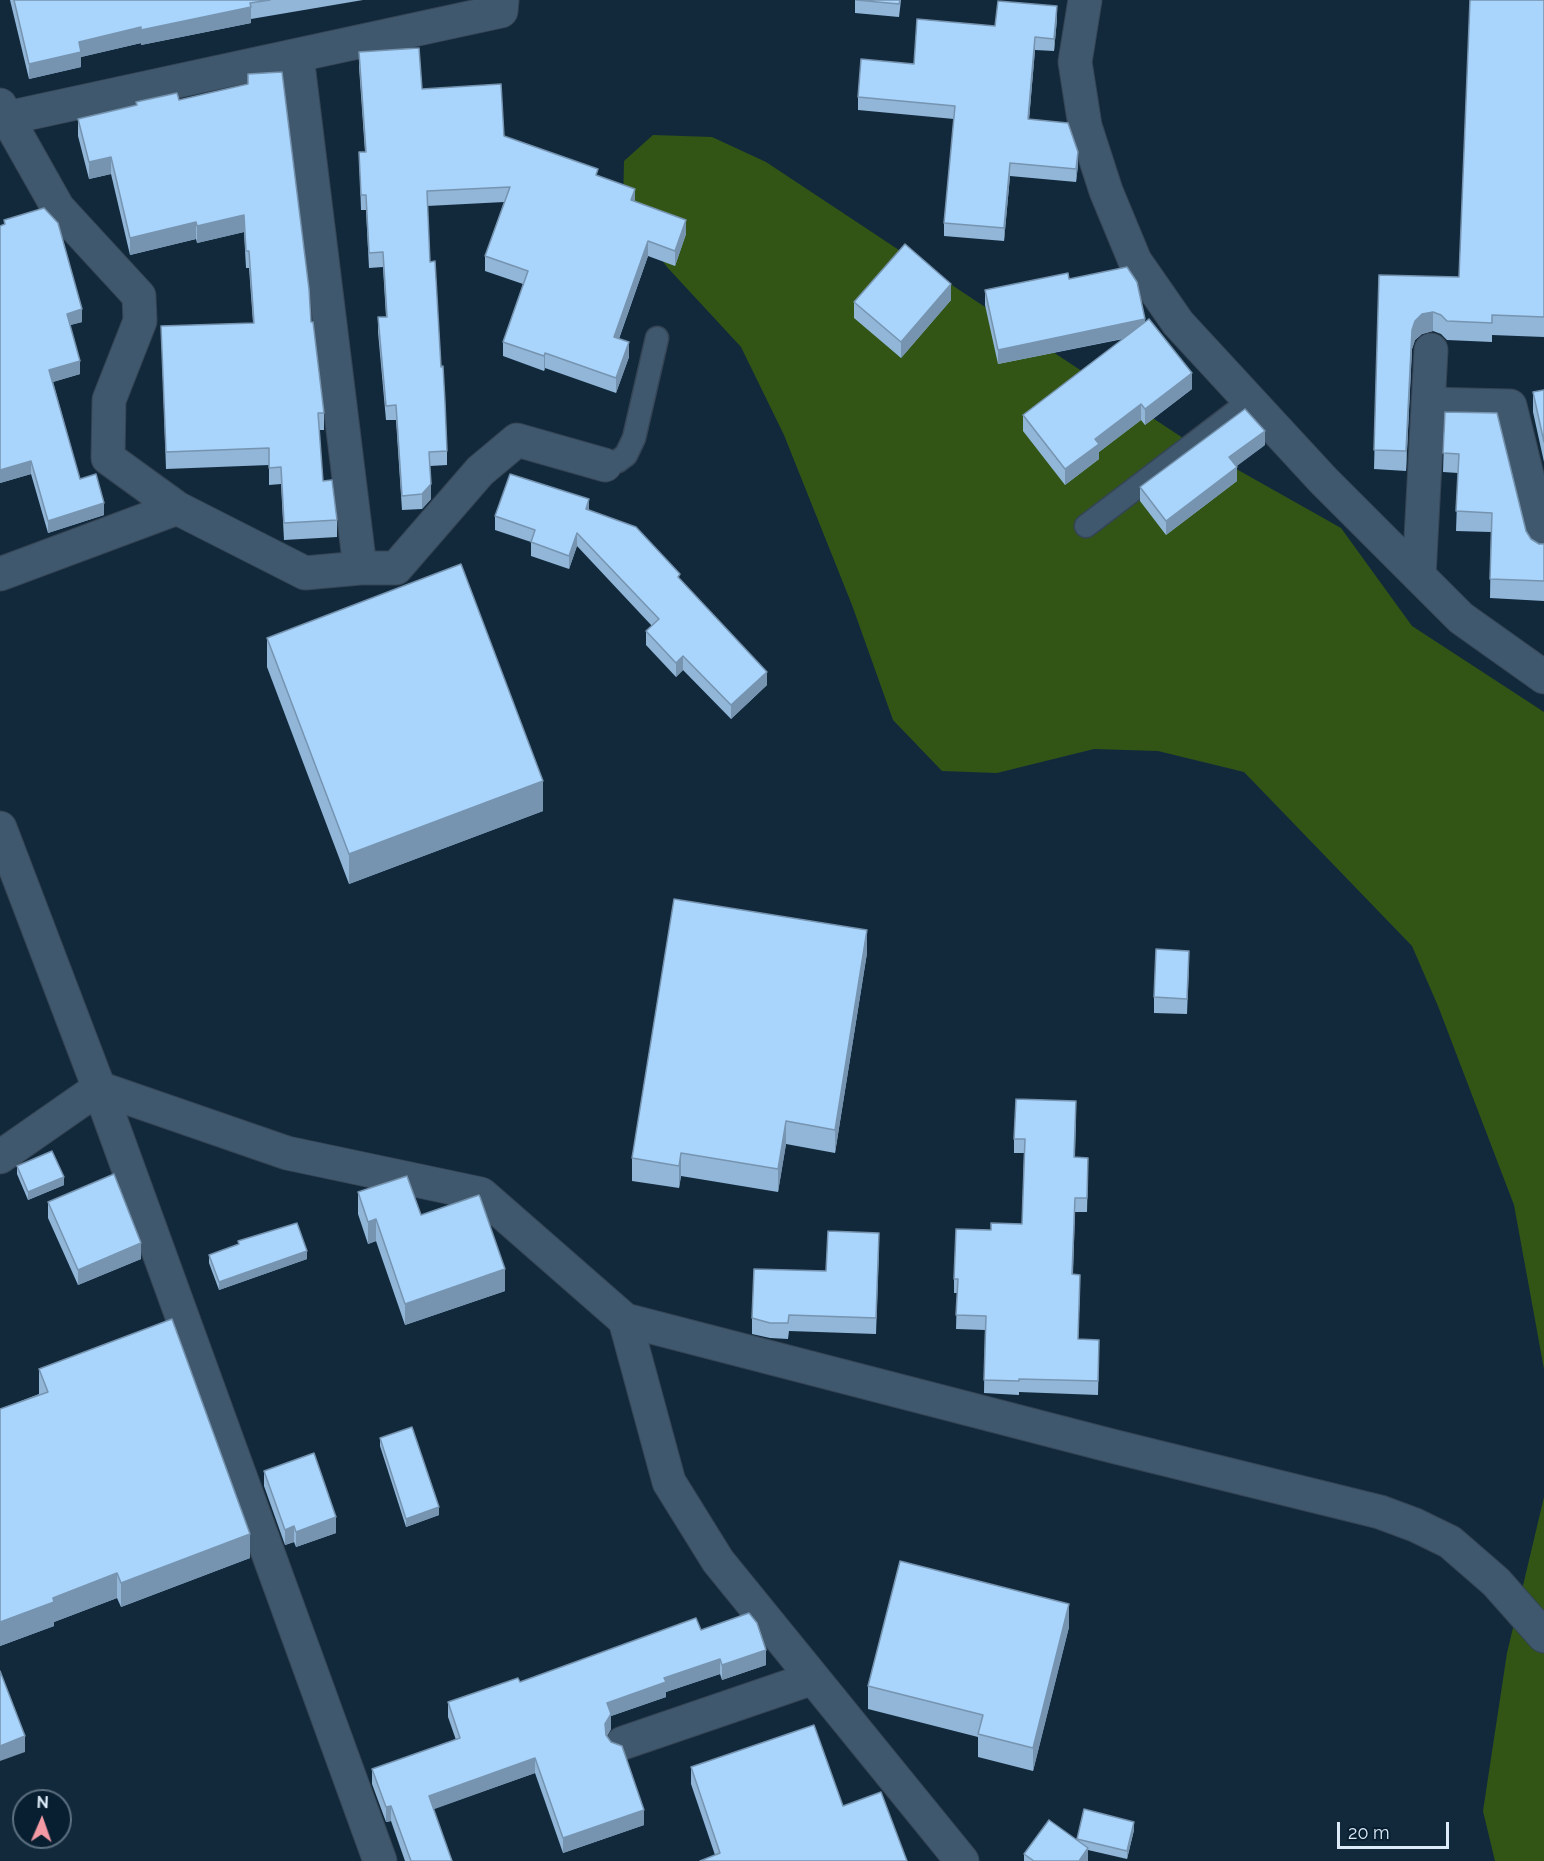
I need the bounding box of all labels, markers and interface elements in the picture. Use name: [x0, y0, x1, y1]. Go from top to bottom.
north arrow: [12, 1789, 72, 1849]
text: N: [36, 1793, 49, 1812]
scale bar: [1340, 1810, 1452, 1848]
text: 20 m: [1348, 1822, 1390, 1843]

